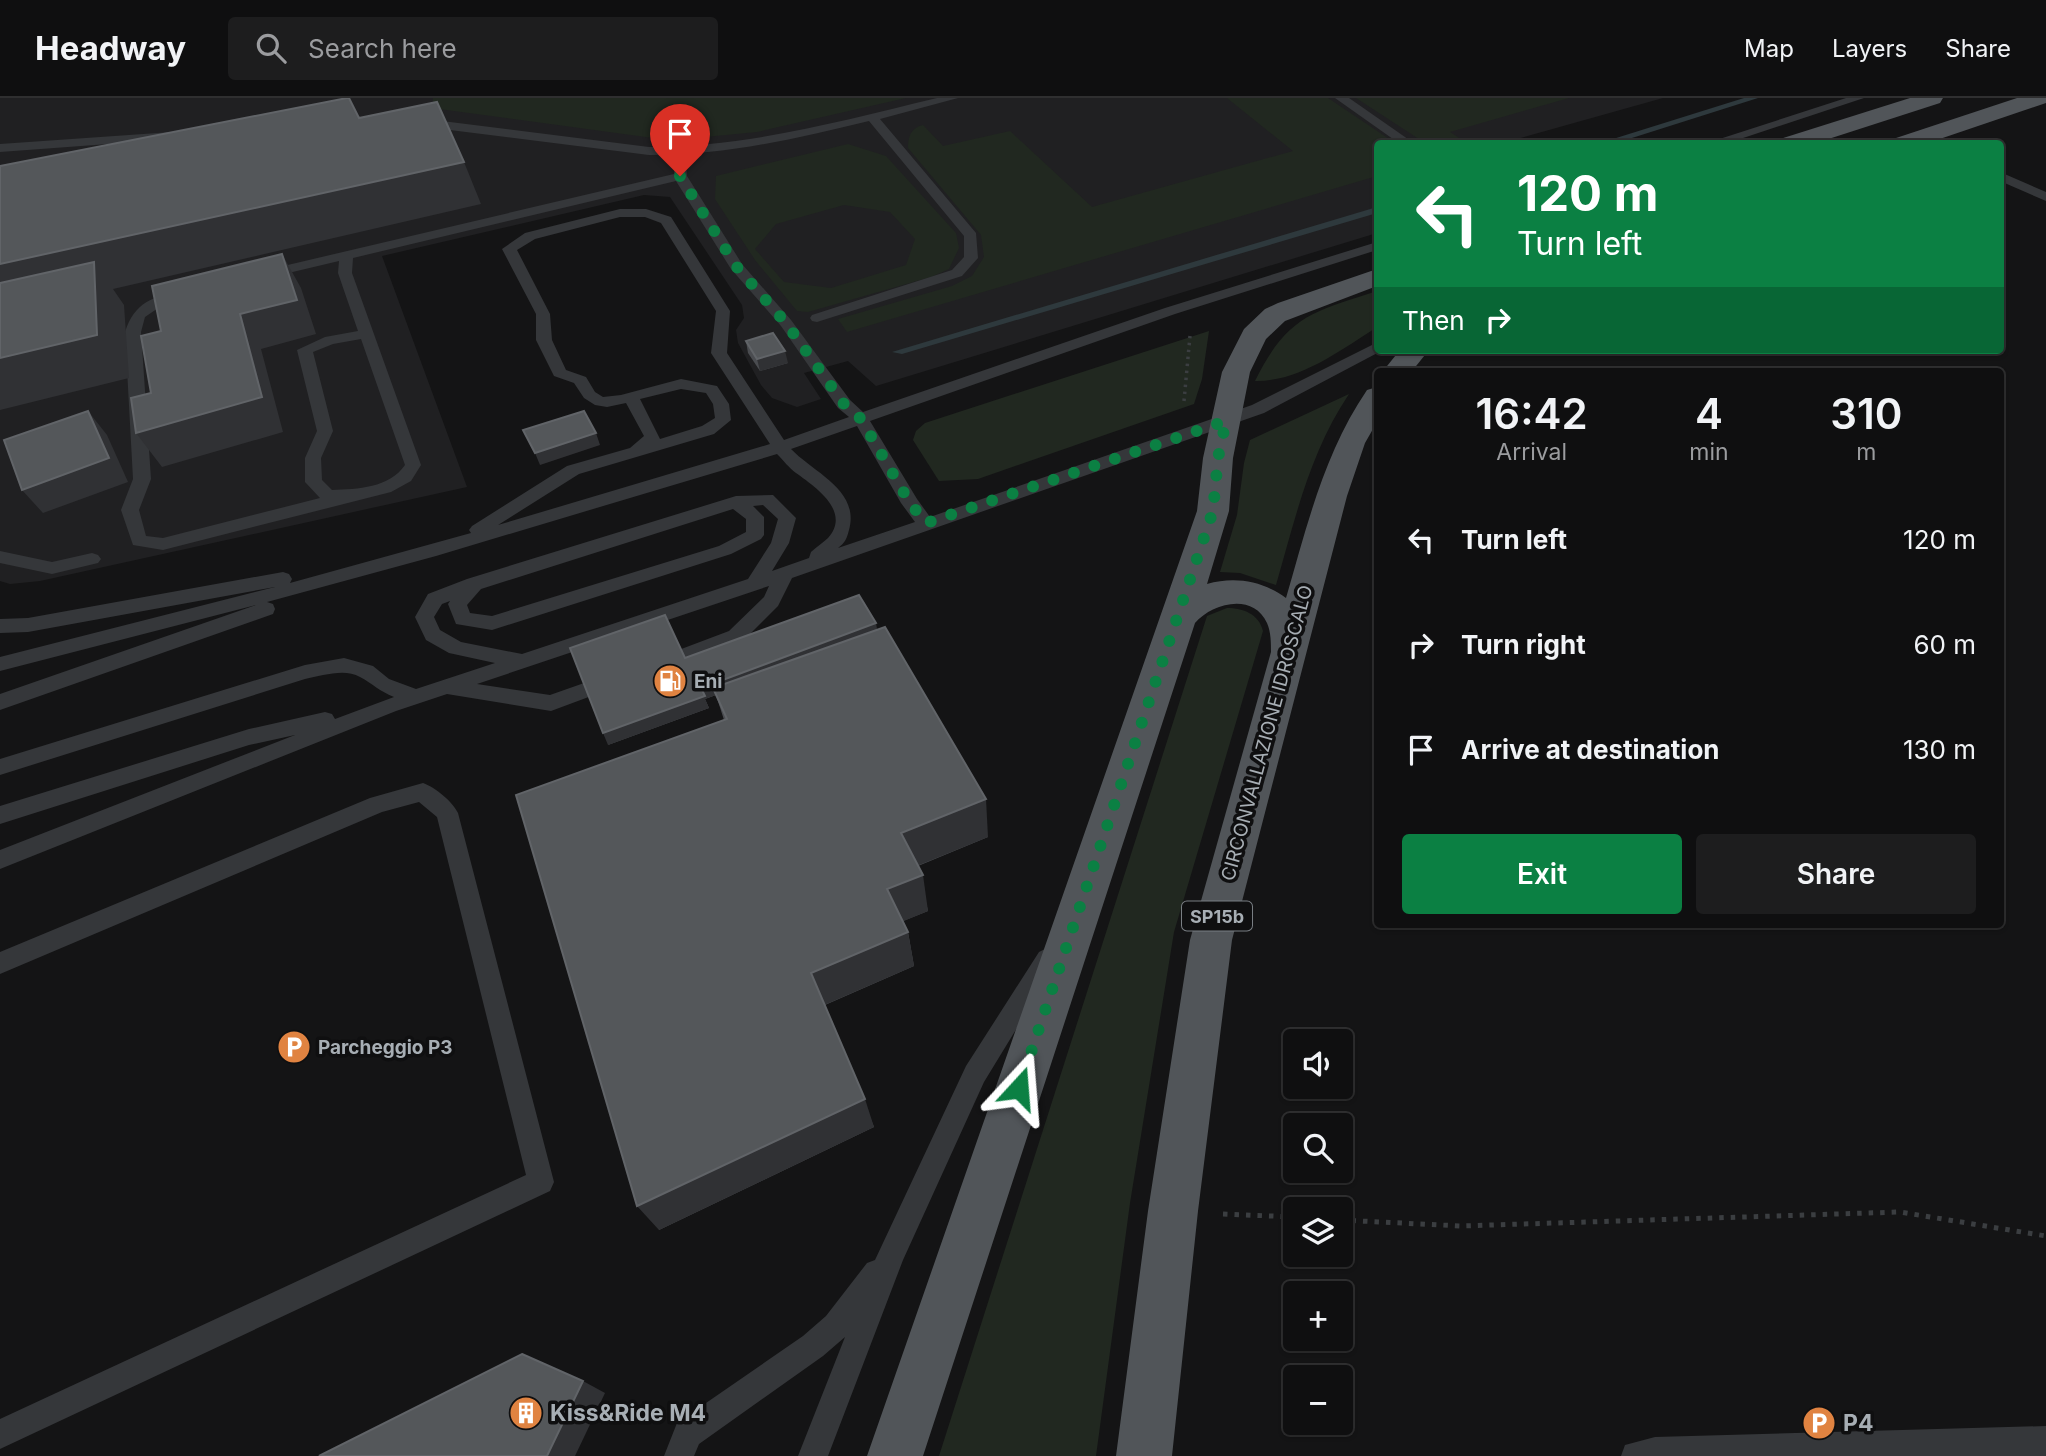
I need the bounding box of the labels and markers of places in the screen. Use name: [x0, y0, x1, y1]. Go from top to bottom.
pin: [650, 104, 710, 176]
fuel station icon: Eni: [651, 662, 689, 700]
place label: Eni: [694, 670, 723, 693]
parking icon: Parcheggio P3: [275, 1028, 313, 1066]
place label: Parcheggio P3: [318, 1036, 453, 1059]
building icon: Kiss&Ride M4: [507, 1394, 545, 1432]
place label: Kiss&Ride M4: [550, 1399, 706, 1427]
parking icon: P4: [1800, 1404, 1838, 1442]
place label: P4: [1843, 1409, 1873, 1437]

